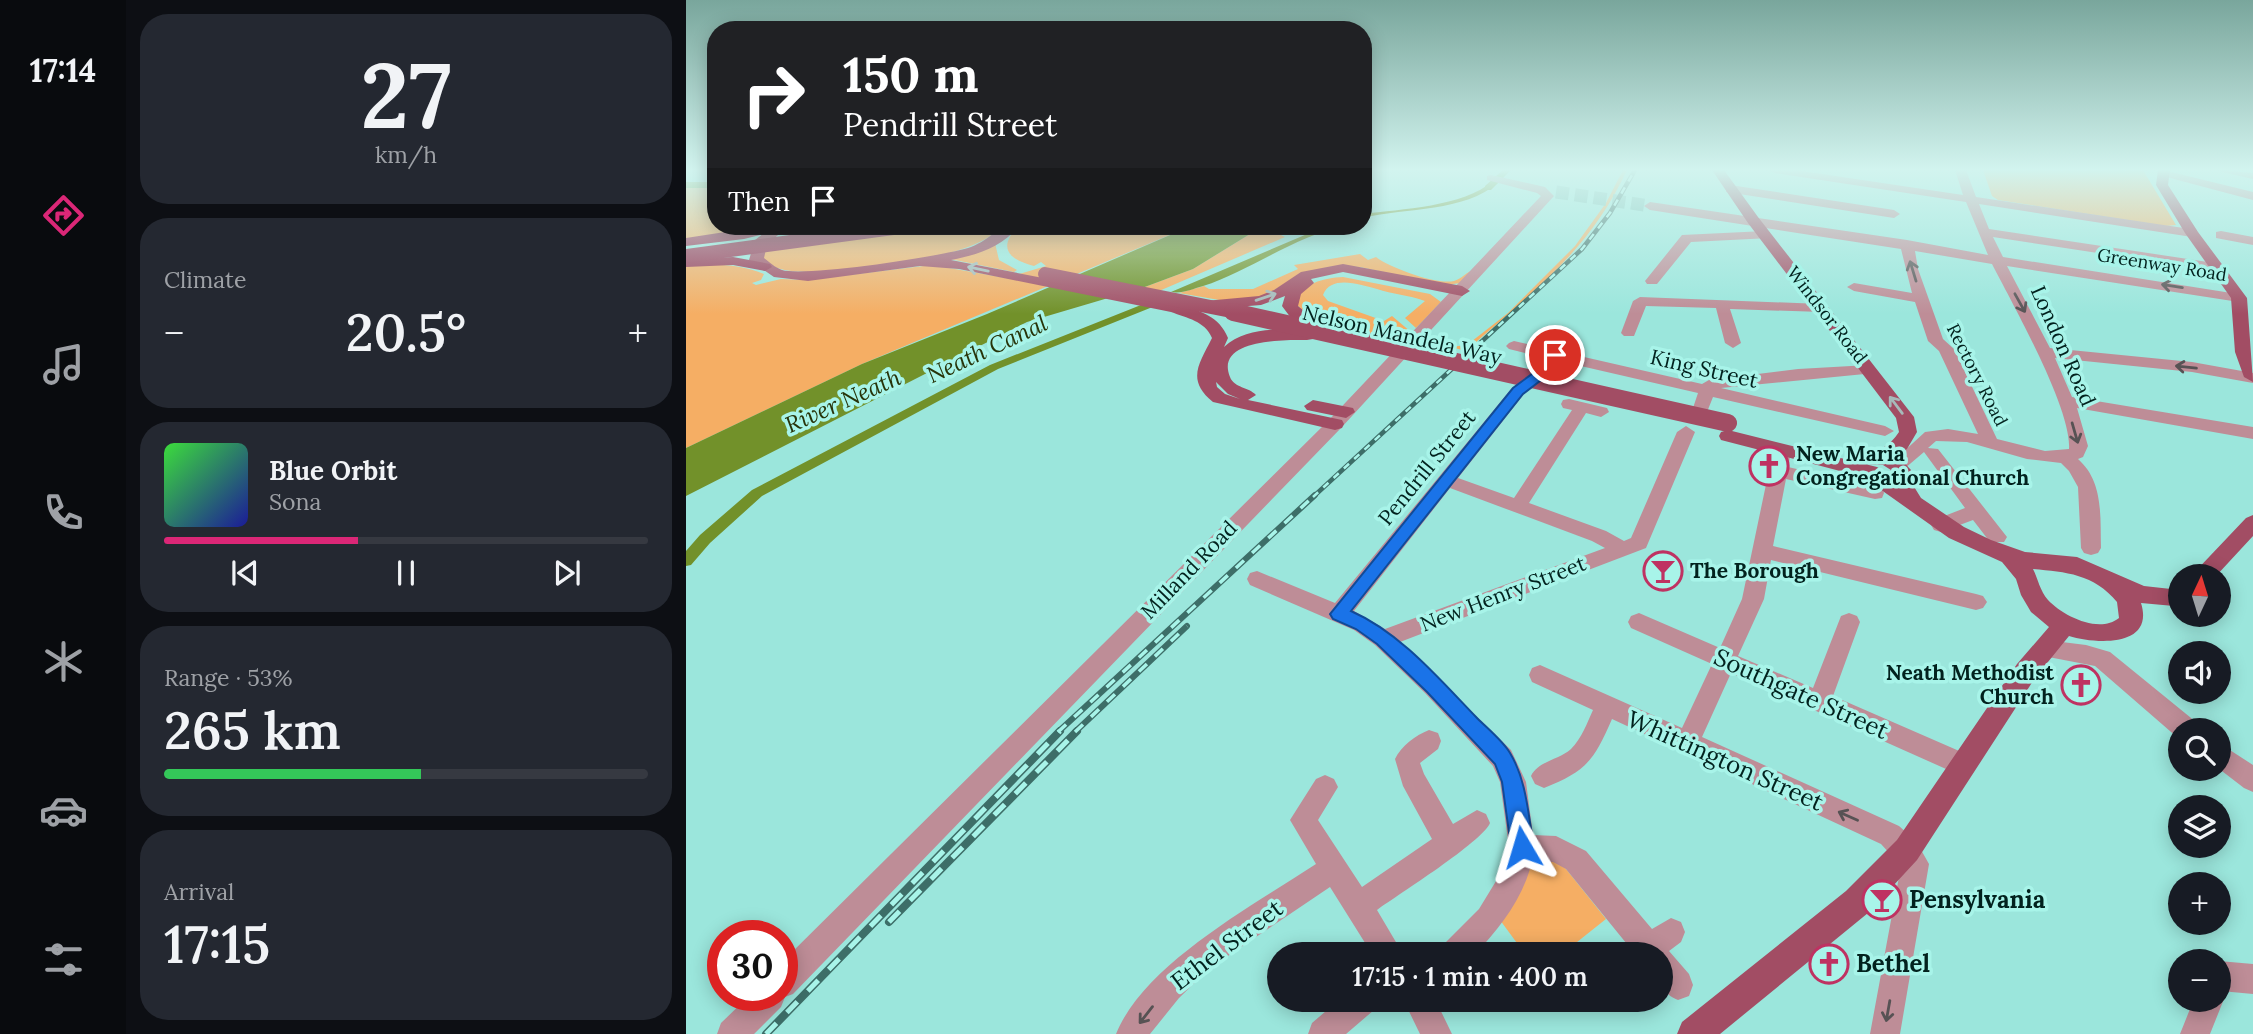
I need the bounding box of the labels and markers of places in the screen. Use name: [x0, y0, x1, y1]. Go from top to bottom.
pin: [1525, 325, 1585, 385]
place label: New Maria Congregational Church: [1796, 440, 2029, 491]
church icon: New Maria Congregational Church: [1748, 445, 1790, 487]
bar icon: The Borough: [1642, 550, 1684, 592]
place label: The Borough: [1690, 557, 1819, 584]
place label: Neath Methodist Church: [1886, 659, 2054, 710]
church icon: Neath Methodist Church: [2060, 664, 2102, 706]
bar icon: Pensylvania: [1861, 879, 1903, 921]
place label: Pensylvania: [1909, 884, 2046, 915]
church icon: Bethel: [1808, 943, 1850, 985]
place label: Bethel: [1856, 948, 1930, 979]

